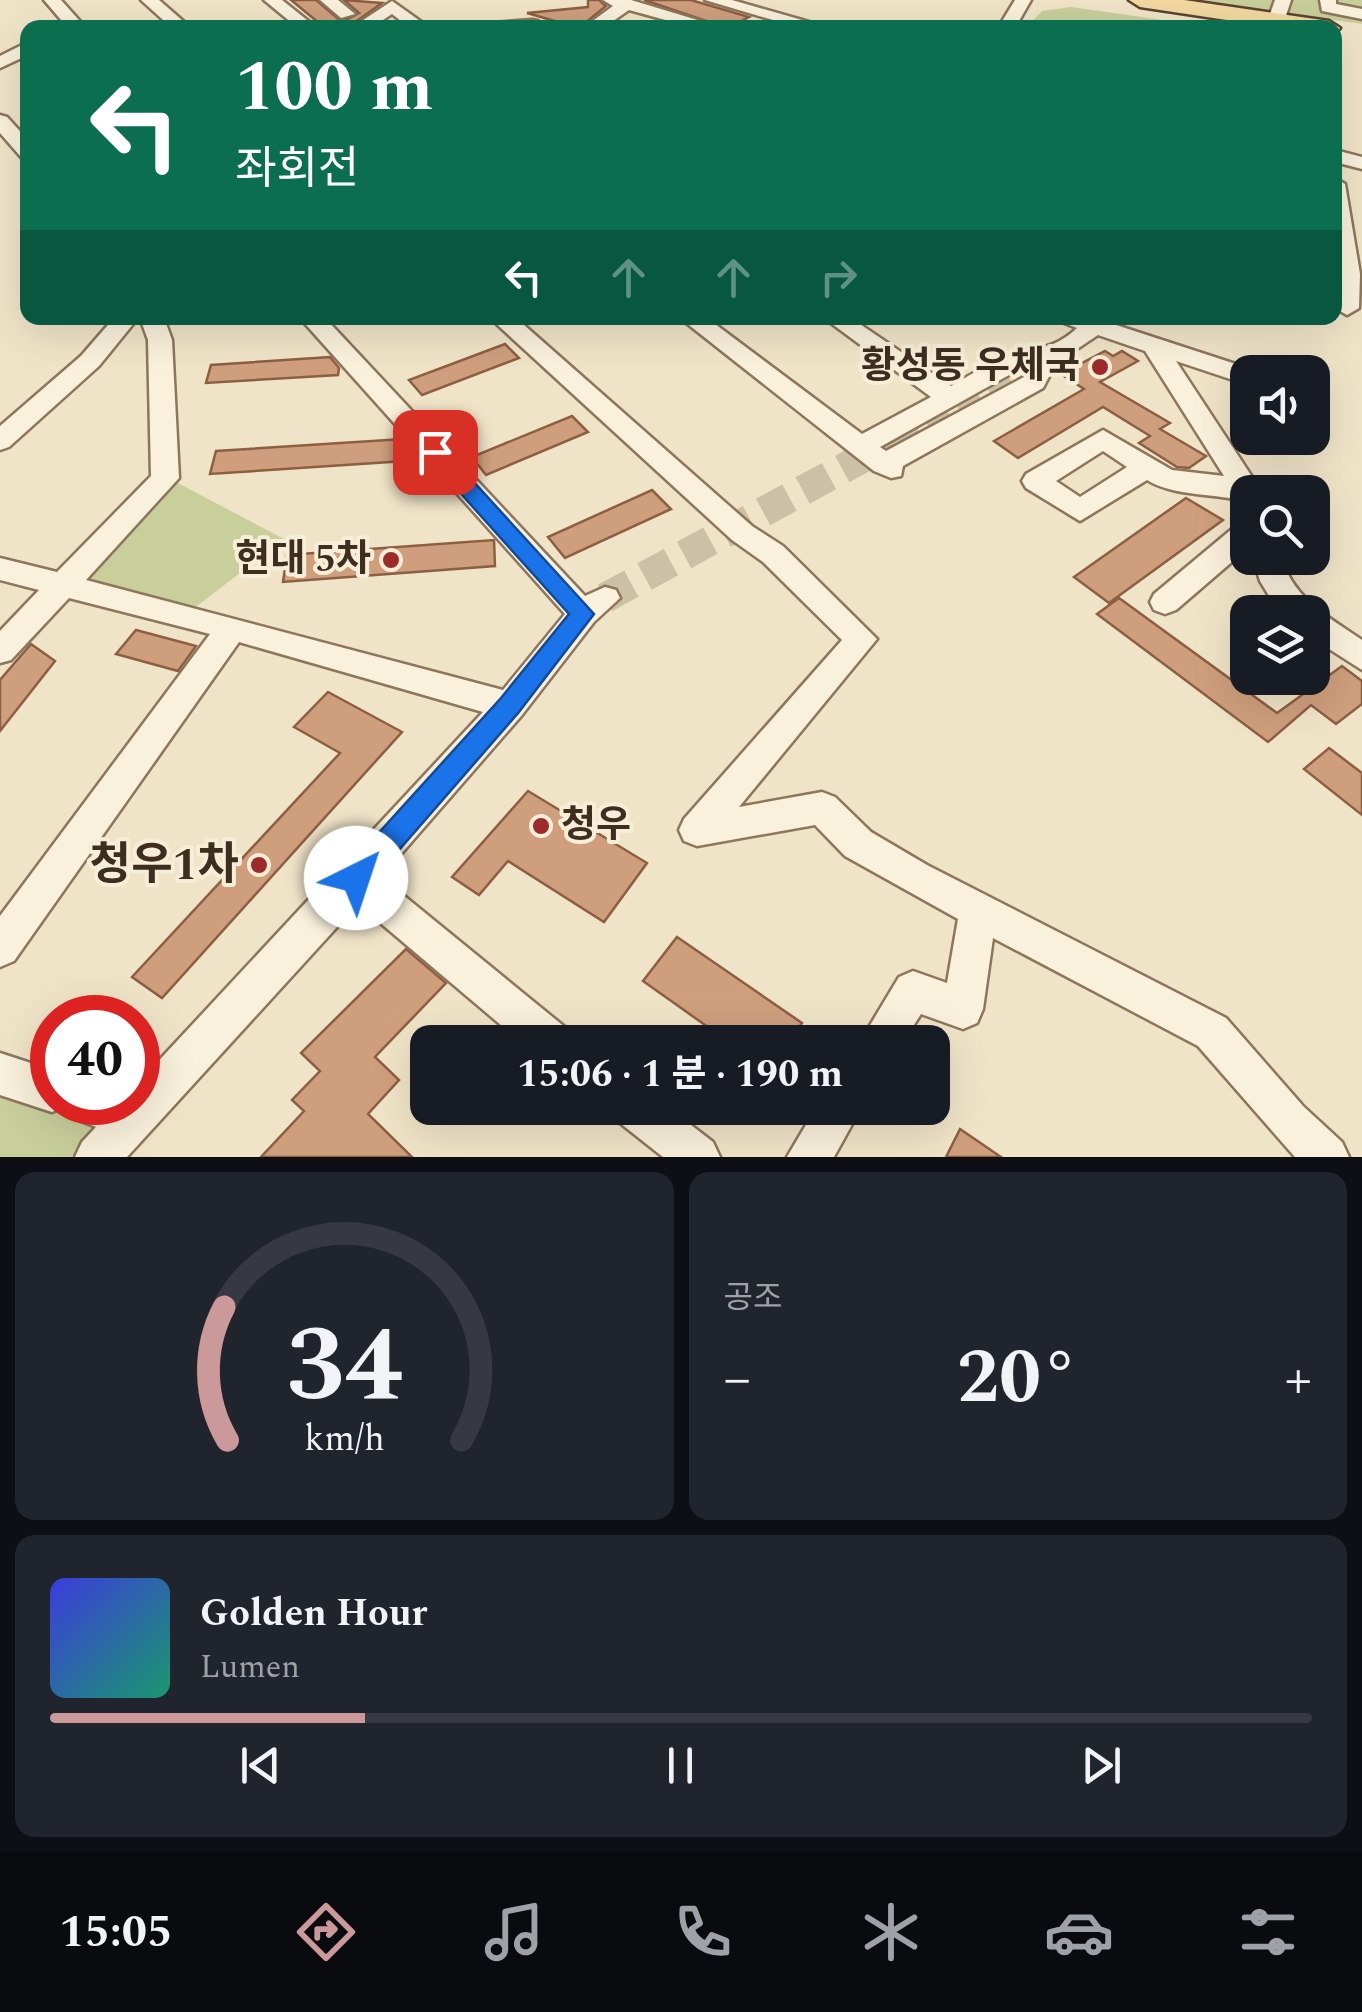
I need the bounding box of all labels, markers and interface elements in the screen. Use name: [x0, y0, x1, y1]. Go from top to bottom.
text: 100 m: [235, 35, 433, 141]
icon: left: [70, 60, 200, 190]
text: 좌회전: [235, 135, 359, 204]
icon: left: [496, 250, 551, 305]
icon: ahead: [601, 250, 656, 305]
icon: ahead: [706, 250, 761, 305]
icon: right: [811, 250, 866, 305]
place label: 황성동 우체국: [861, 338, 1080, 396]
map controls: [1230, 355, 1330, 695]
button: sound: [1230, 355, 1330, 455]
marker: 황성동 우체국: [1089, 356, 1111, 378]
pin: [393, 410, 478, 495]
icon: arrive: [408, 425, 463, 480]
button: search: [1230, 475, 1330, 575]
place label: 현대 5차: [235, 531, 371, 589]
marker: 현대 5차: [380, 549, 402, 571]
button: layers: [1230, 595, 1330, 695]
place label: 청우: [561, 797, 631, 855]
marker: 청우: [530, 815, 552, 837]
position arrow: [304, 826, 408, 930]
place label: 청우1차: [90, 831, 239, 900]
marker: 청우1차: [248, 854, 270, 876]
speed limit sign: 40: [30, 995, 160, 1125]
text: 15:06 · 1 분 · 190 m: [517, 1046, 843, 1104]
text: 공조: [724, 1274, 782, 1323]
text: 34: [286, 1288, 403, 1446]
text: 20°: [957, 1322, 1079, 1436]
text: −: [724, 1338, 751, 1421]
text: +: [1284, 1338, 1312, 1421]
text: km/h: [304, 1412, 384, 1467]
text: Golden Hour: [200, 1585, 427, 1643]
text: Lumen: [200, 1643, 300, 1692]
icon: previous: [233, 1738, 288, 1793]
icon: pause: [653, 1738, 708, 1793]
icon: next: [1074, 1738, 1129, 1793]
icon: directions: [291, 1897, 361, 1967]
icon: music: [479, 1897, 549, 1967]
icon: phone: [668, 1897, 738, 1967]
icon: climate: [856, 1897, 926, 1967]
icon: car: [1044, 1897, 1114, 1967]
icon: filters: [1233, 1897, 1303, 1967]
text: 15:05: [59, 1898, 172, 1967]

